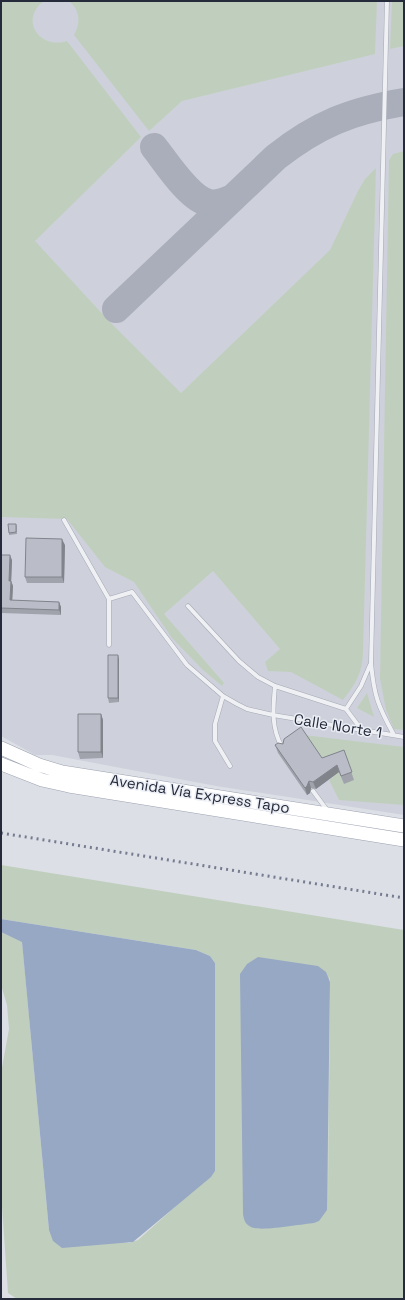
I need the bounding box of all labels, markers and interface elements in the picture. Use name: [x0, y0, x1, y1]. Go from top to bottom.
street label: Calle Norte 1: [293, 709, 383, 742]
street label: Avenida Vía Express Tapo: [109, 770, 291, 817]

